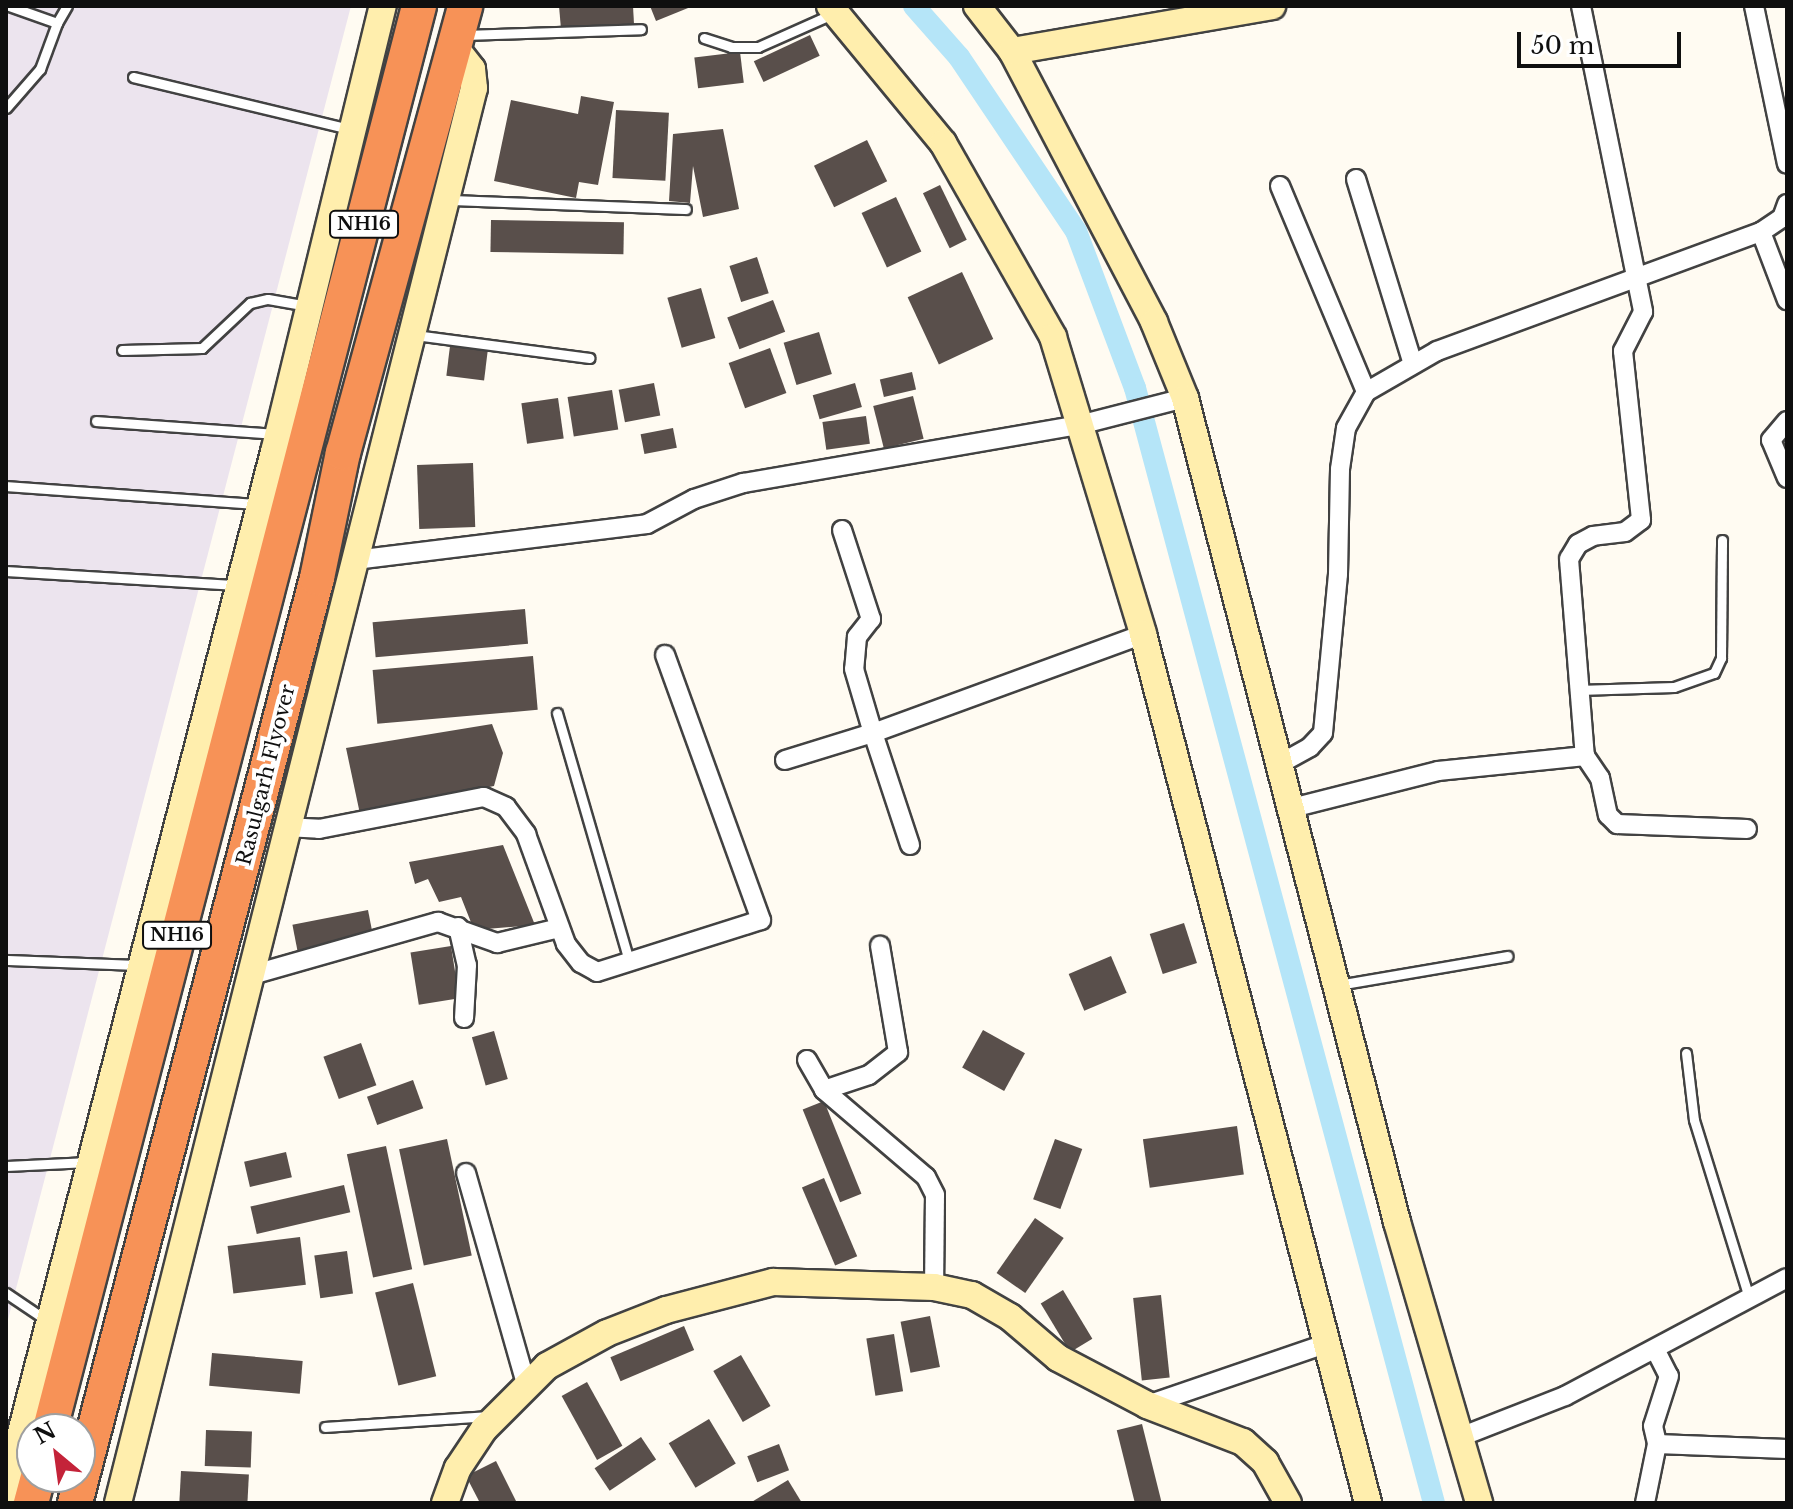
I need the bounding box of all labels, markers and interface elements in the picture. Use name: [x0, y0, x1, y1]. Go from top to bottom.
scale bar: [1521, 16, 1685, 66]
text: 50 m: [1531, 31, 1594, 60]
road number: NH16: [328, 210, 400, 238]
street label: Rasulgarh Flyover: [232, 682, 300, 868]
road number: NH16: [141, 921, 213, 949]
north arrow: [16, 1413, 96, 1493]
text: N: [30, 1416, 61, 1450]

